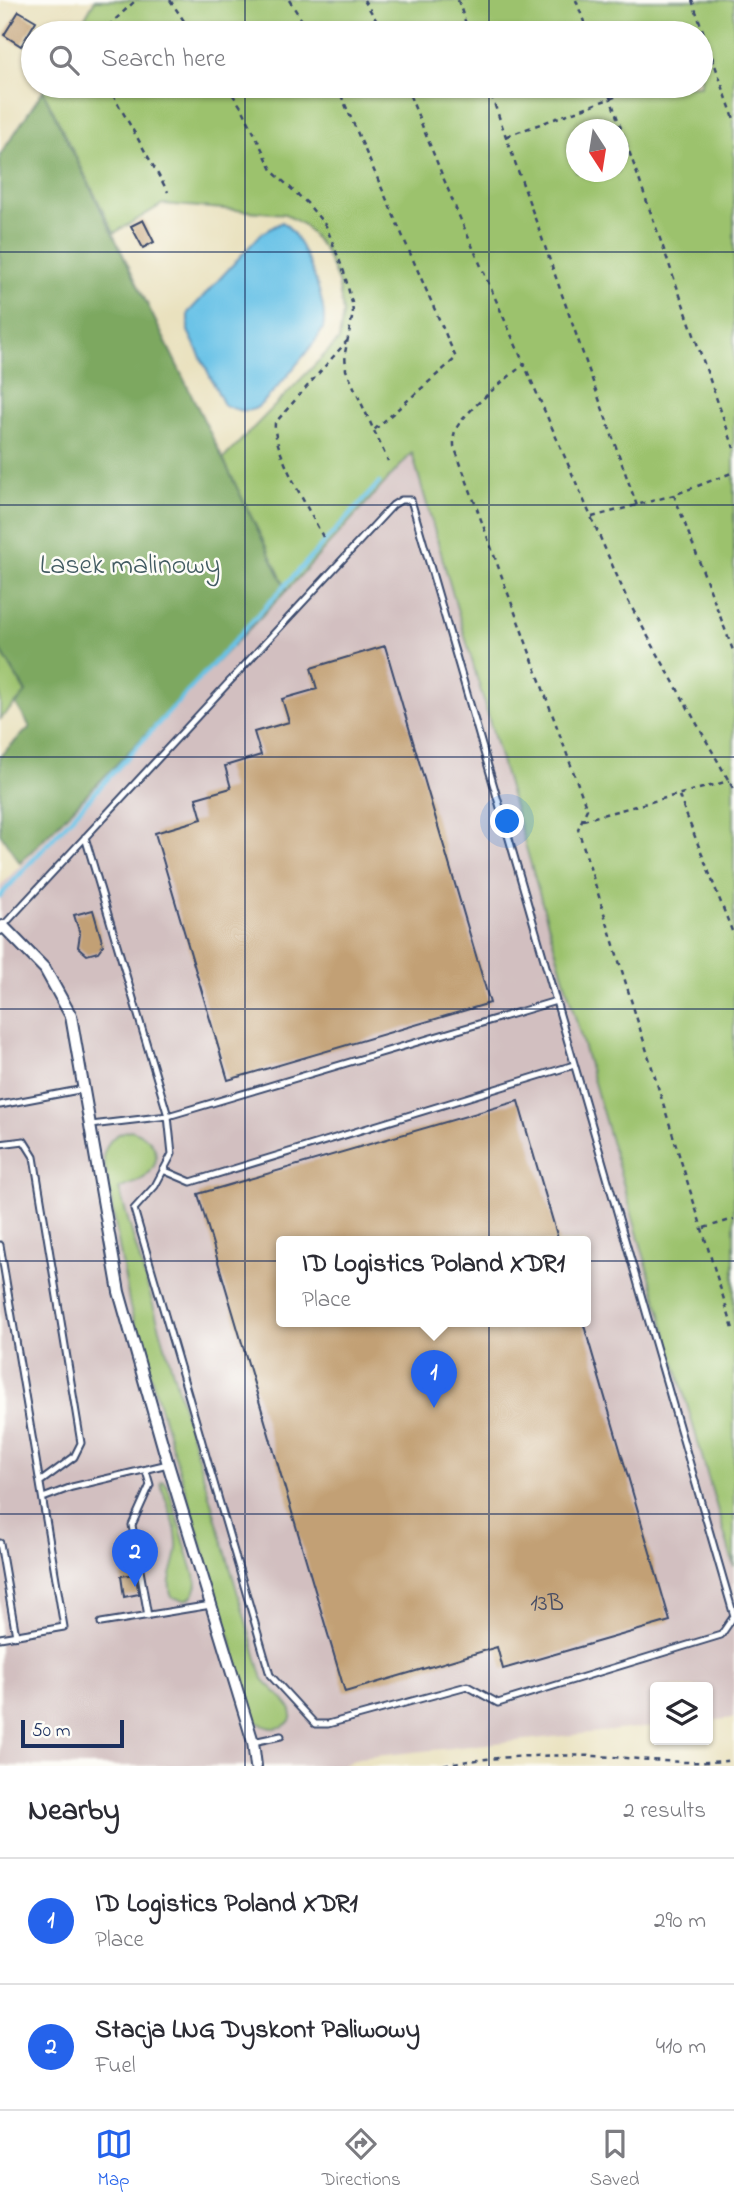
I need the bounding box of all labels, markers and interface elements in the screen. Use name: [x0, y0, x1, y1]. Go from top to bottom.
search box: [21, 21, 713, 98]
icon: search: [45, 41, 83, 79]
text: Search here: [101, 41, 226, 79]
north arrow: [566, 119, 629, 182]
park label: Lasek malinowy: [40, 546, 220, 587]
your location: [490, 804, 524, 838]
popup: [276, 1236, 591, 1327]
text: ID Logistics Poland XDR1: [302, 1246, 565, 1284]
text: Place: [302, 1284, 351, 1317]
pin: 1: [411, 1350, 457, 1408]
pin: 2: [112, 1529, 158, 1587]
house number: 13B: [530, 1587, 564, 1622]
map controls: [650, 1682, 713, 1745]
button: layers: [650, 1682, 713, 1745]
scale bar: [21, 1717, 124, 1749]
text: 50 m: [32, 1718, 71, 1745]
text: Nearby: [28, 1790, 120, 1834]
text: 2 results: [623, 1795, 706, 1828]
text: ID Logistics Poland XDR1: [95, 1886, 358, 1924]
text: 1: [47, 1905, 55, 1938]
text: 290 m: [654, 1905, 706, 1938]
text: Place: [95, 1924, 144, 1957]
text: Stacja LNG Dyskont Paliwowy: [95, 2012, 420, 2050]
text: 2: [45, 2031, 57, 2064]
text: 410 m: [656, 2031, 706, 2064]
text: Fuel: [95, 2050, 136, 2083]
tab: Map: [95, 2125, 133, 2194]
tab: Directions: [322, 2125, 401, 2194]
tab: Saved: [590, 2125, 639, 2194]

